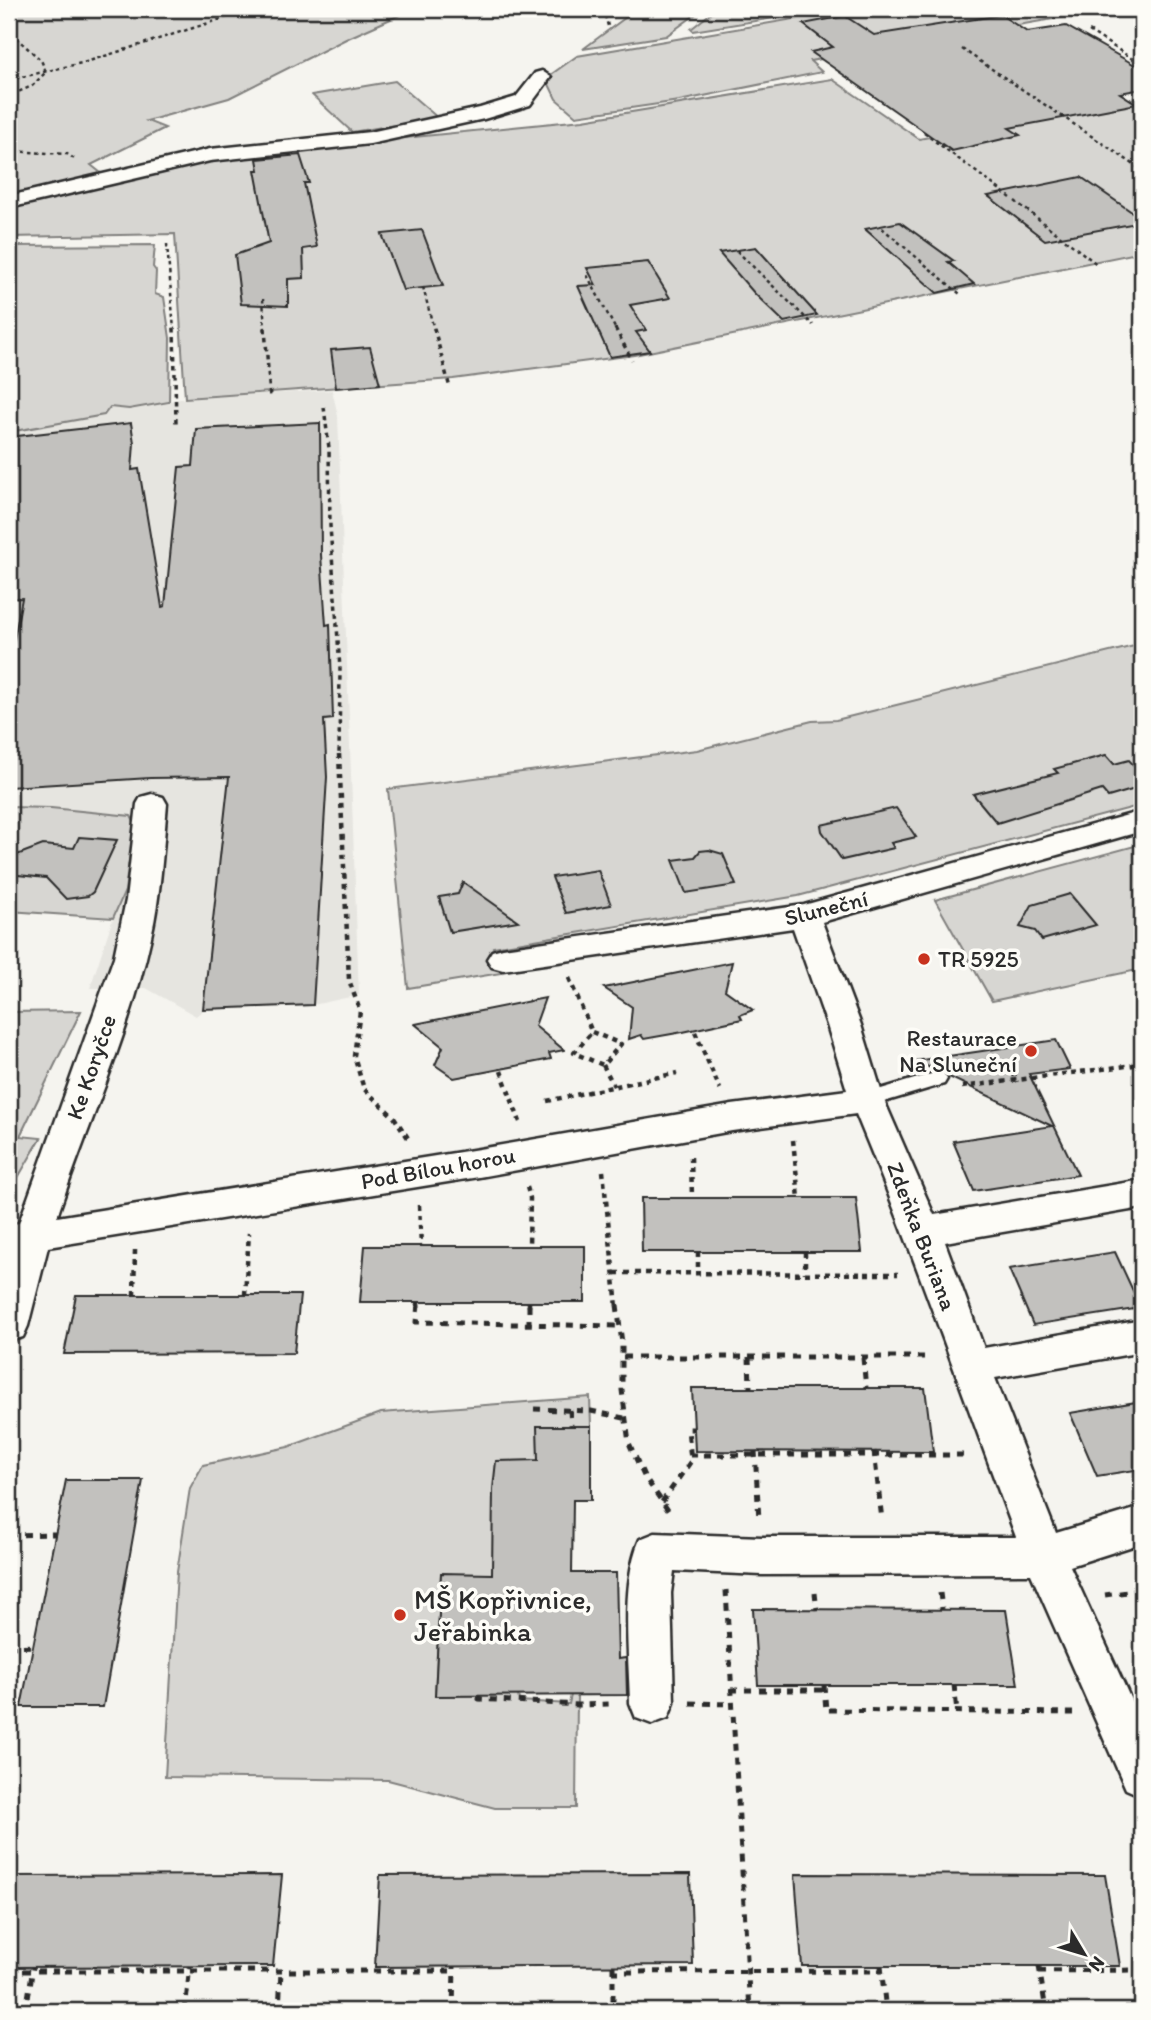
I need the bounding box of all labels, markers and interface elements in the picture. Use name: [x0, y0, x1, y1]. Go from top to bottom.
street label: Sluneční: [781, 884, 871, 932]
place label: TR 5925: [938, 945, 1019, 973]
marker: TR 5925: [916, 951, 932, 967]
street label: Ke Koryčce: [60, 1011, 122, 1123]
place label: Restaurace Na Sluneční: [899, 1024, 1017, 1078]
marker: Restaurace Na Sluneční: [1023, 1043, 1039, 1059]
street label: Pod Bílou horou: [359, 1141, 518, 1195]
street label: Zdeňka Buriana: [881, 1158, 963, 1314]
place label: MŠ Kopřivnice, Jeřabinka: [414, 1582, 592, 1648]
marker: MŠ Kopřivnice, Jeřabinka: [392, 1607, 408, 1623]
north arrow: [1050, 1918, 1120, 1988]
text: N: [1084, 1952, 1110, 1976]

